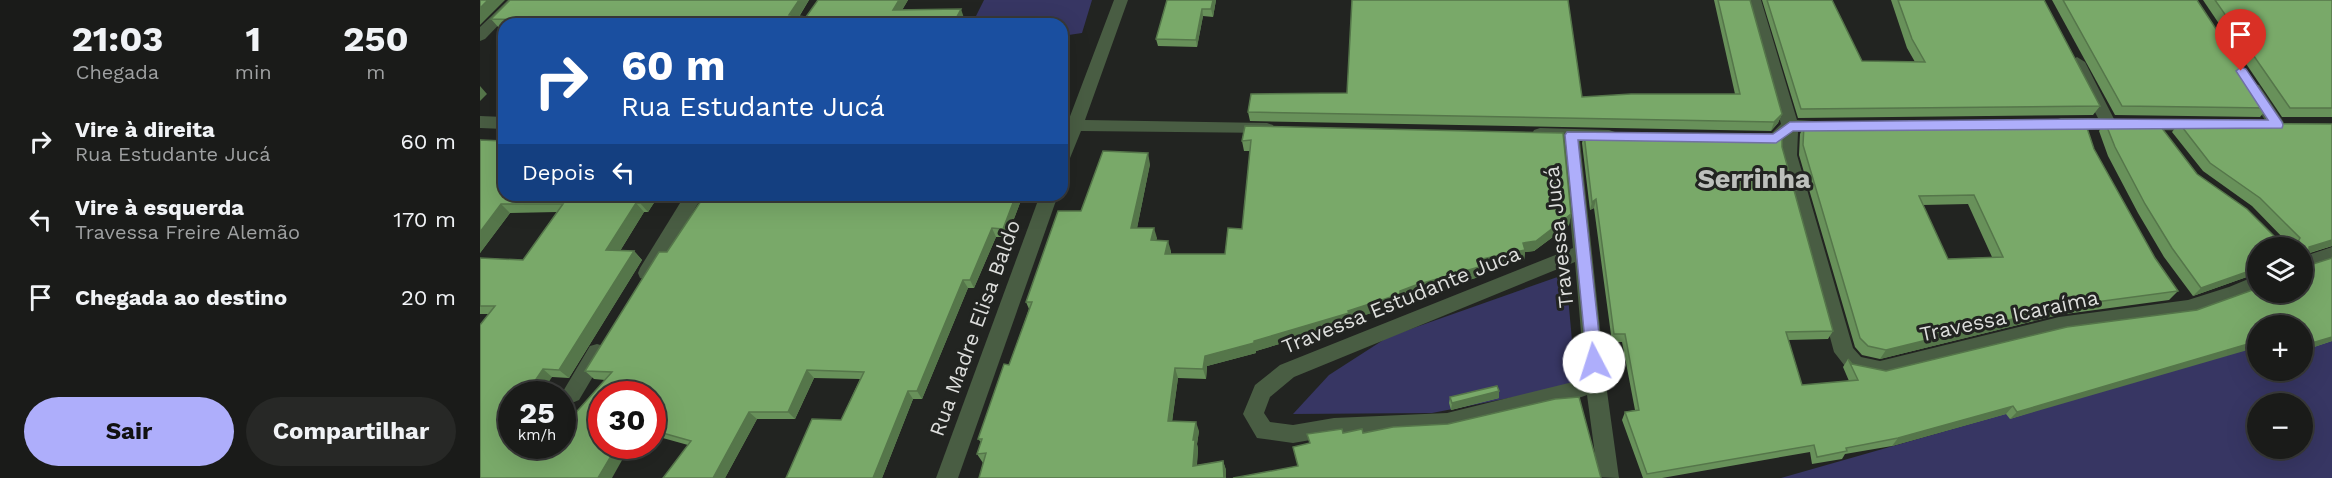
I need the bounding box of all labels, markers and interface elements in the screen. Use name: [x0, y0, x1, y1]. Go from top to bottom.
pin: [2215, 9, 2266, 71]
text: 21:03: [71, 18, 163, 60]
text: 1: [245, 18, 261, 60]
text: 250: [343, 18, 409, 60]
icon: arrive: [2224, 18, 2257, 51]
text: 60 m: [621, 41, 725, 90]
icon: right: [522, 42, 600, 120]
text: Chegada: [76, 60, 159, 84]
text: min: [235, 60, 272, 84]
text: m: [366, 60, 385, 84]
text: Rua Estudante Jucá: [621, 91, 885, 123]
text: Vire à direita: [75, 117, 215, 142]
icon: right: [24, 125, 57, 158]
text: 60 m: [400, 129, 456, 154]
text: Rua Estudante Jucá: [75, 142, 270, 166]
icon: left: [607, 156, 640, 189]
text: Depois: [522, 160, 595, 185]
district label: Serrinha: [1697, 163, 1811, 195]
street label: Travessa Jucá: [1539, 165, 1578, 309]
text: Vire à esquerda: [75, 195, 244, 220]
icon: left: [24, 203, 57, 236]
text: 170 m: [393, 207, 456, 232]
street label: Rua Madre Elisa Baldo: [924, 216, 1025, 439]
text: Travessa Freire Alemão: [75, 220, 300, 244]
map controls: [2247, 237, 2313, 459]
button: layers: [2247, 237, 2313, 303]
street label: Travessa Estudante Juca: [1278, 240, 1524, 359]
icon: arrive: [24, 281, 57, 314]
street label: Travessa Icaraíma: [1917, 284, 2101, 347]
text: Chegada ao destino: [75, 285, 287, 310]
text: 20 m: [401, 285, 456, 310]
button: +: [2247, 315, 2313, 381]
position arrow: [1562, 330, 1626, 394]
speed limit sign: 30: [588, 381, 666, 459]
button: −: [2247, 393, 2313, 459]
text: 25: [519, 395, 555, 430]
button: Sair: [24, 397, 234, 466]
button: Compartilhar: [246, 397, 456, 466]
text: km/h: [518, 426, 556, 444]

